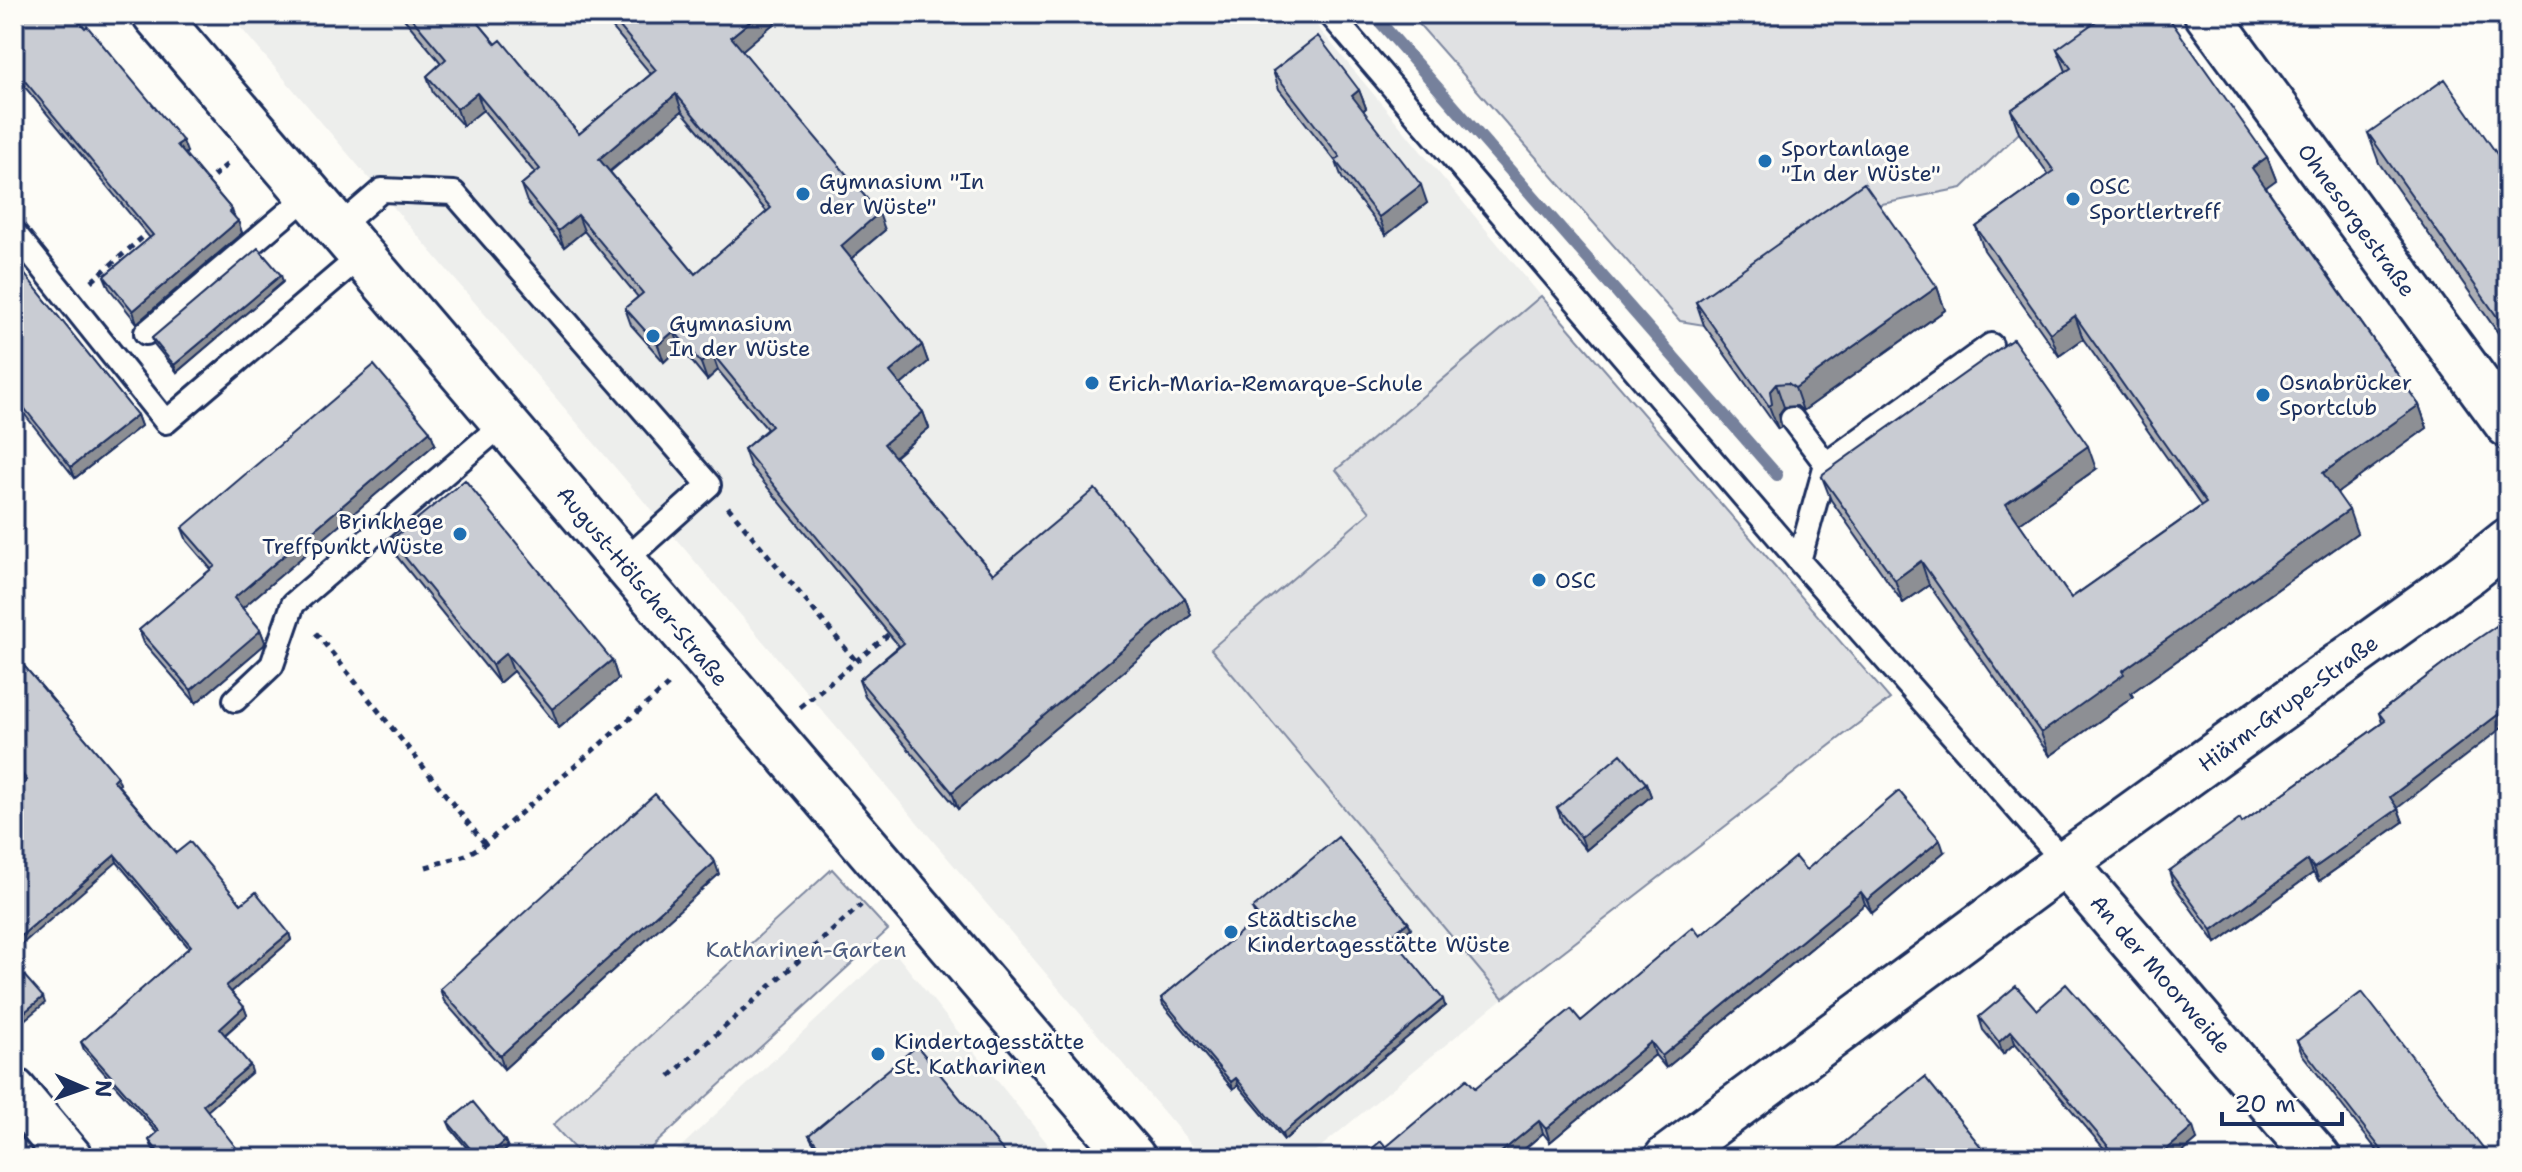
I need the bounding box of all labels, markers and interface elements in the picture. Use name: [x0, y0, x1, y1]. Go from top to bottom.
place label: Sportanlage "In der Wüste": [1781, 134, 1941, 188]
street label: Ohnesorgestraße: [2291, 138, 2422, 303]
marker: Sportanlage "In der Wüste": [1756, 152, 1774, 170]
place label: Gymnasium "In der Wüste": [819, 167, 984, 221]
place label: OSC Sportlertreff: [2089, 172, 2221, 226]
marker: Gymnasium "In der Wüste": [794, 185, 812, 203]
marker: OSC Sportlertreff: [2064, 190, 2082, 208]
place label: Gymnasium In der Wüste: [669, 309, 810, 363]
marker: Gymnasium In der Wüste: [644, 327, 662, 345]
place label: Osnabrücker Sportclub: [2279, 368, 2412, 422]
place label: Erich-Maria-Remarque-Schule: [1108, 369, 1423, 398]
marker: Erich-Maria-Remarque-Schule: [1083, 374, 1101, 392]
marker: Osnabrücker Sportclub: [2254, 386, 2272, 404]
street label: August-Hölscher-Straße: [550, 480, 735, 692]
place label: Brinkhege Treffpunkt Wüste: [262, 507, 444, 561]
marker: Brinkhege Treffpunkt Wüste: [451, 525, 469, 543]
place label: OSC: [1555, 566, 1596, 595]
marker: OSC: [1530, 571, 1548, 589]
street label: Hiärm-Grupe-Straße: [2193, 628, 2384, 778]
street label: An der Moorweide: [2084, 889, 2238, 1060]
place label: Städtische Kindertagesstätte Wüste: [1247, 905, 1510, 959]
marker: Städtische Kindertagesstätte Wüste: [1222, 923, 1240, 941]
park label: Katharinen-Garten: [706, 935, 906, 964]
place label: Kindertagesstätte St. Katharinen: [894, 1027, 1085, 1081]
marker: Kindertagesstätte St. Katharinen: [869, 1045, 887, 1063]
north arrow: [44, 1048, 124, 1128]
scale bar: [2222, 1076, 2342, 1126]
text: N: [89, 1079, 118, 1098]
text: 20 m: [2234, 1088, 2296, 1120]

